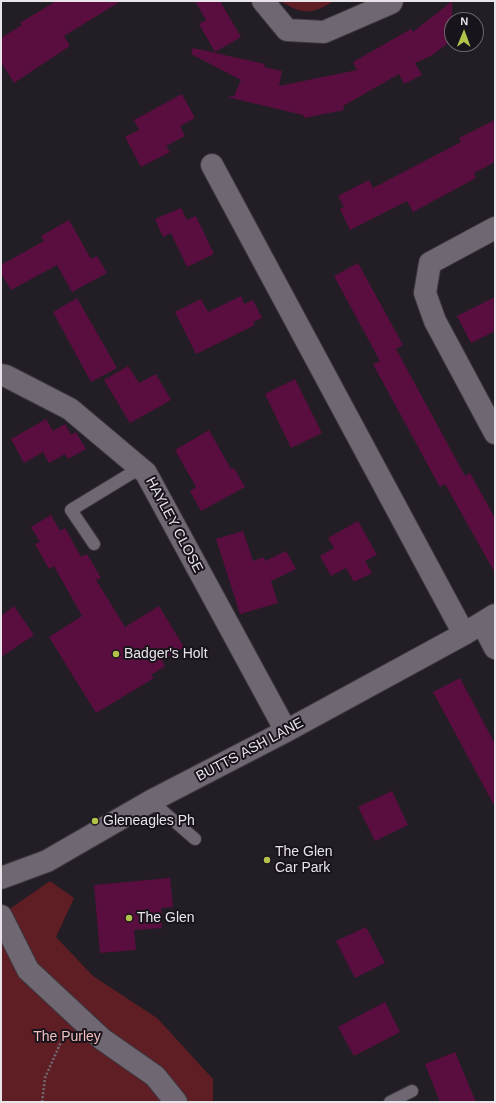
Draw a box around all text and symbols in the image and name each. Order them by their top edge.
north arrow [444,12,484,52]
text: N [460,15,468,27]
street label: HAYLEY CLOSE [142,474,206,576]
place label: Badger's Holt [124,646,208,662]
marker: Badger's Holt [111,649,121,659]
street label: BUTTS ASH LANE [194,715,306,785]
place label: Gleneagles Ph [103,813,195,829]
marker: Gleneagles Ph [90,816,100,826]
place label: The Glen Car Park [275,844,333,876]
marker: The Glen Car Park [262,855,272,865]
place label: The Glen [137,910,195,926]
marker: The Glen [124,913,134,923]
park label: The Purley [33,1029,101,1045]

